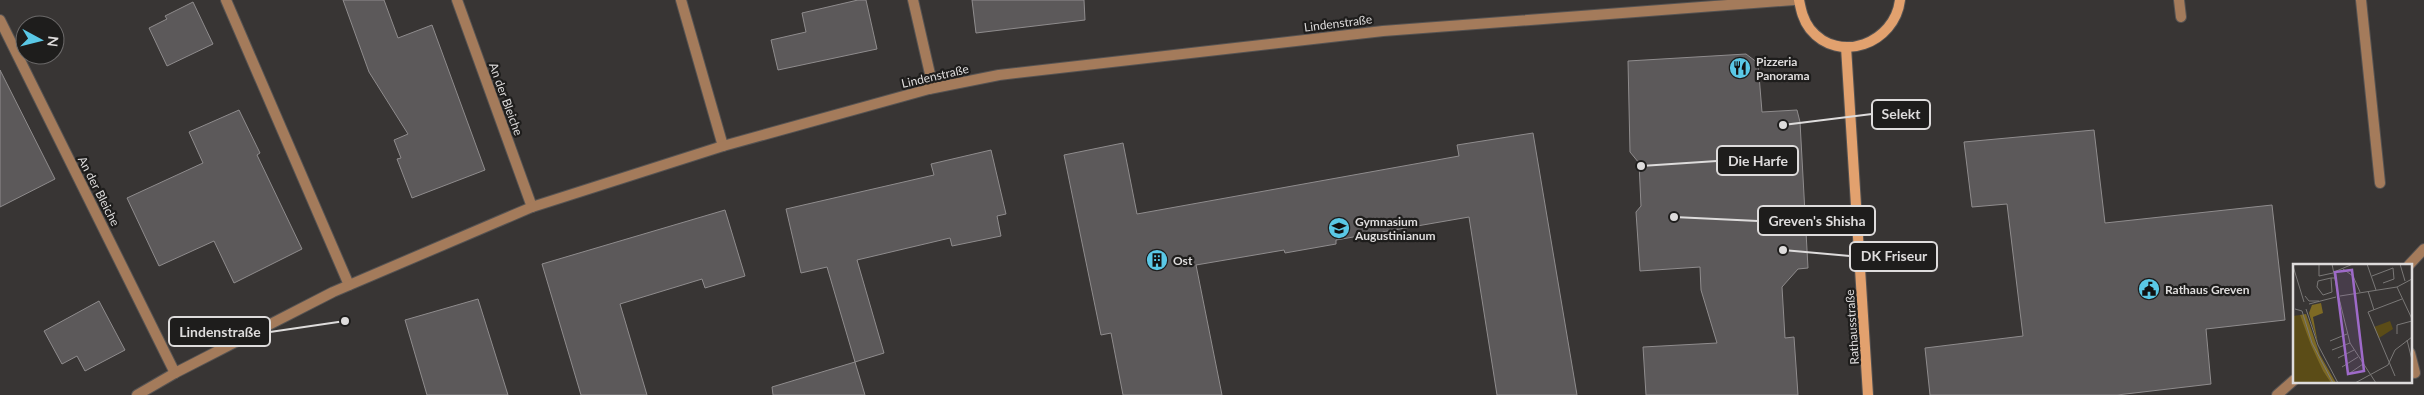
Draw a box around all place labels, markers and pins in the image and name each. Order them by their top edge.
place label: Pizzeria Panorama [1756,54,1810,83]
restaurant icon: Pizzeria Panorama [1728,56,1752,80]
callout: Selekt [1872,100,1930,129]
callout: Die Harfe [1717,146,1798,175]
callout: Greven's Shisha [1758,206,1875,235]
place label: Gymnasium Augustinianum [1354,214,1436,243]
school or university icon: Gymnasium Augustinianum [1327,216,1351,240]
callout: DK Friseur [1850,242,1937,271]
building icon: Ost [1145,248,1169,272]
place label: Ost [1173,253,1193,268]
public building icon: Rathaus Greven [2137,277,2161,301]
place label: Rathaus Greven [2165,282,2250,297]
callout: Lindenstraße [169,317,270,346]

